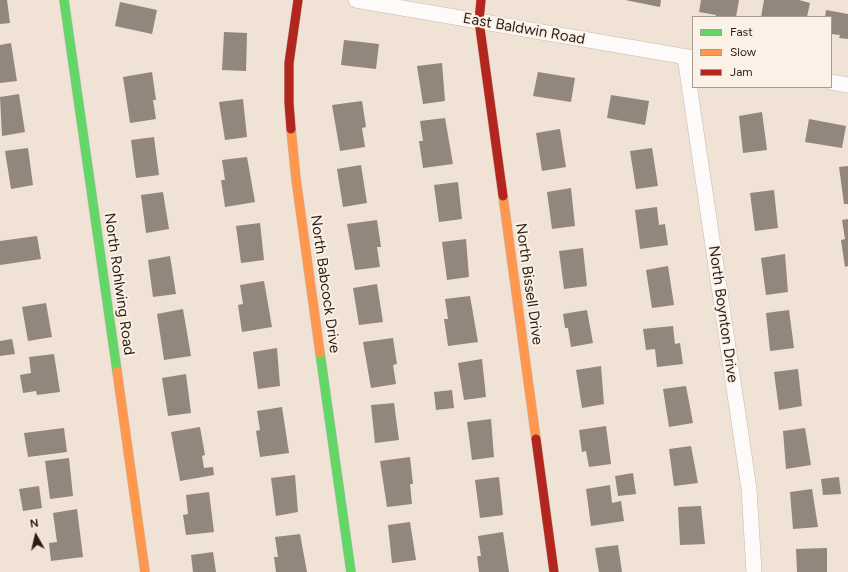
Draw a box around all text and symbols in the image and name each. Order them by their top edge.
street label: East Baldwin Road [462,9,586,49]
legend [692,16,832,88]
text: Fast [730,25,753,39]
text: Slow [730,45,756,59]
text: Jam [730,65,753,79]
street label: North Rohlwing Road [100,212,138,356]
street label: North Babcock Drive [306,214,344,354]
street label: North Bissell Drive [512,222,546,346]
street label: North Boynton Drive [704,244,742,384]
north arrow [16,516,56,556]
text: N [29,517,39,531]

